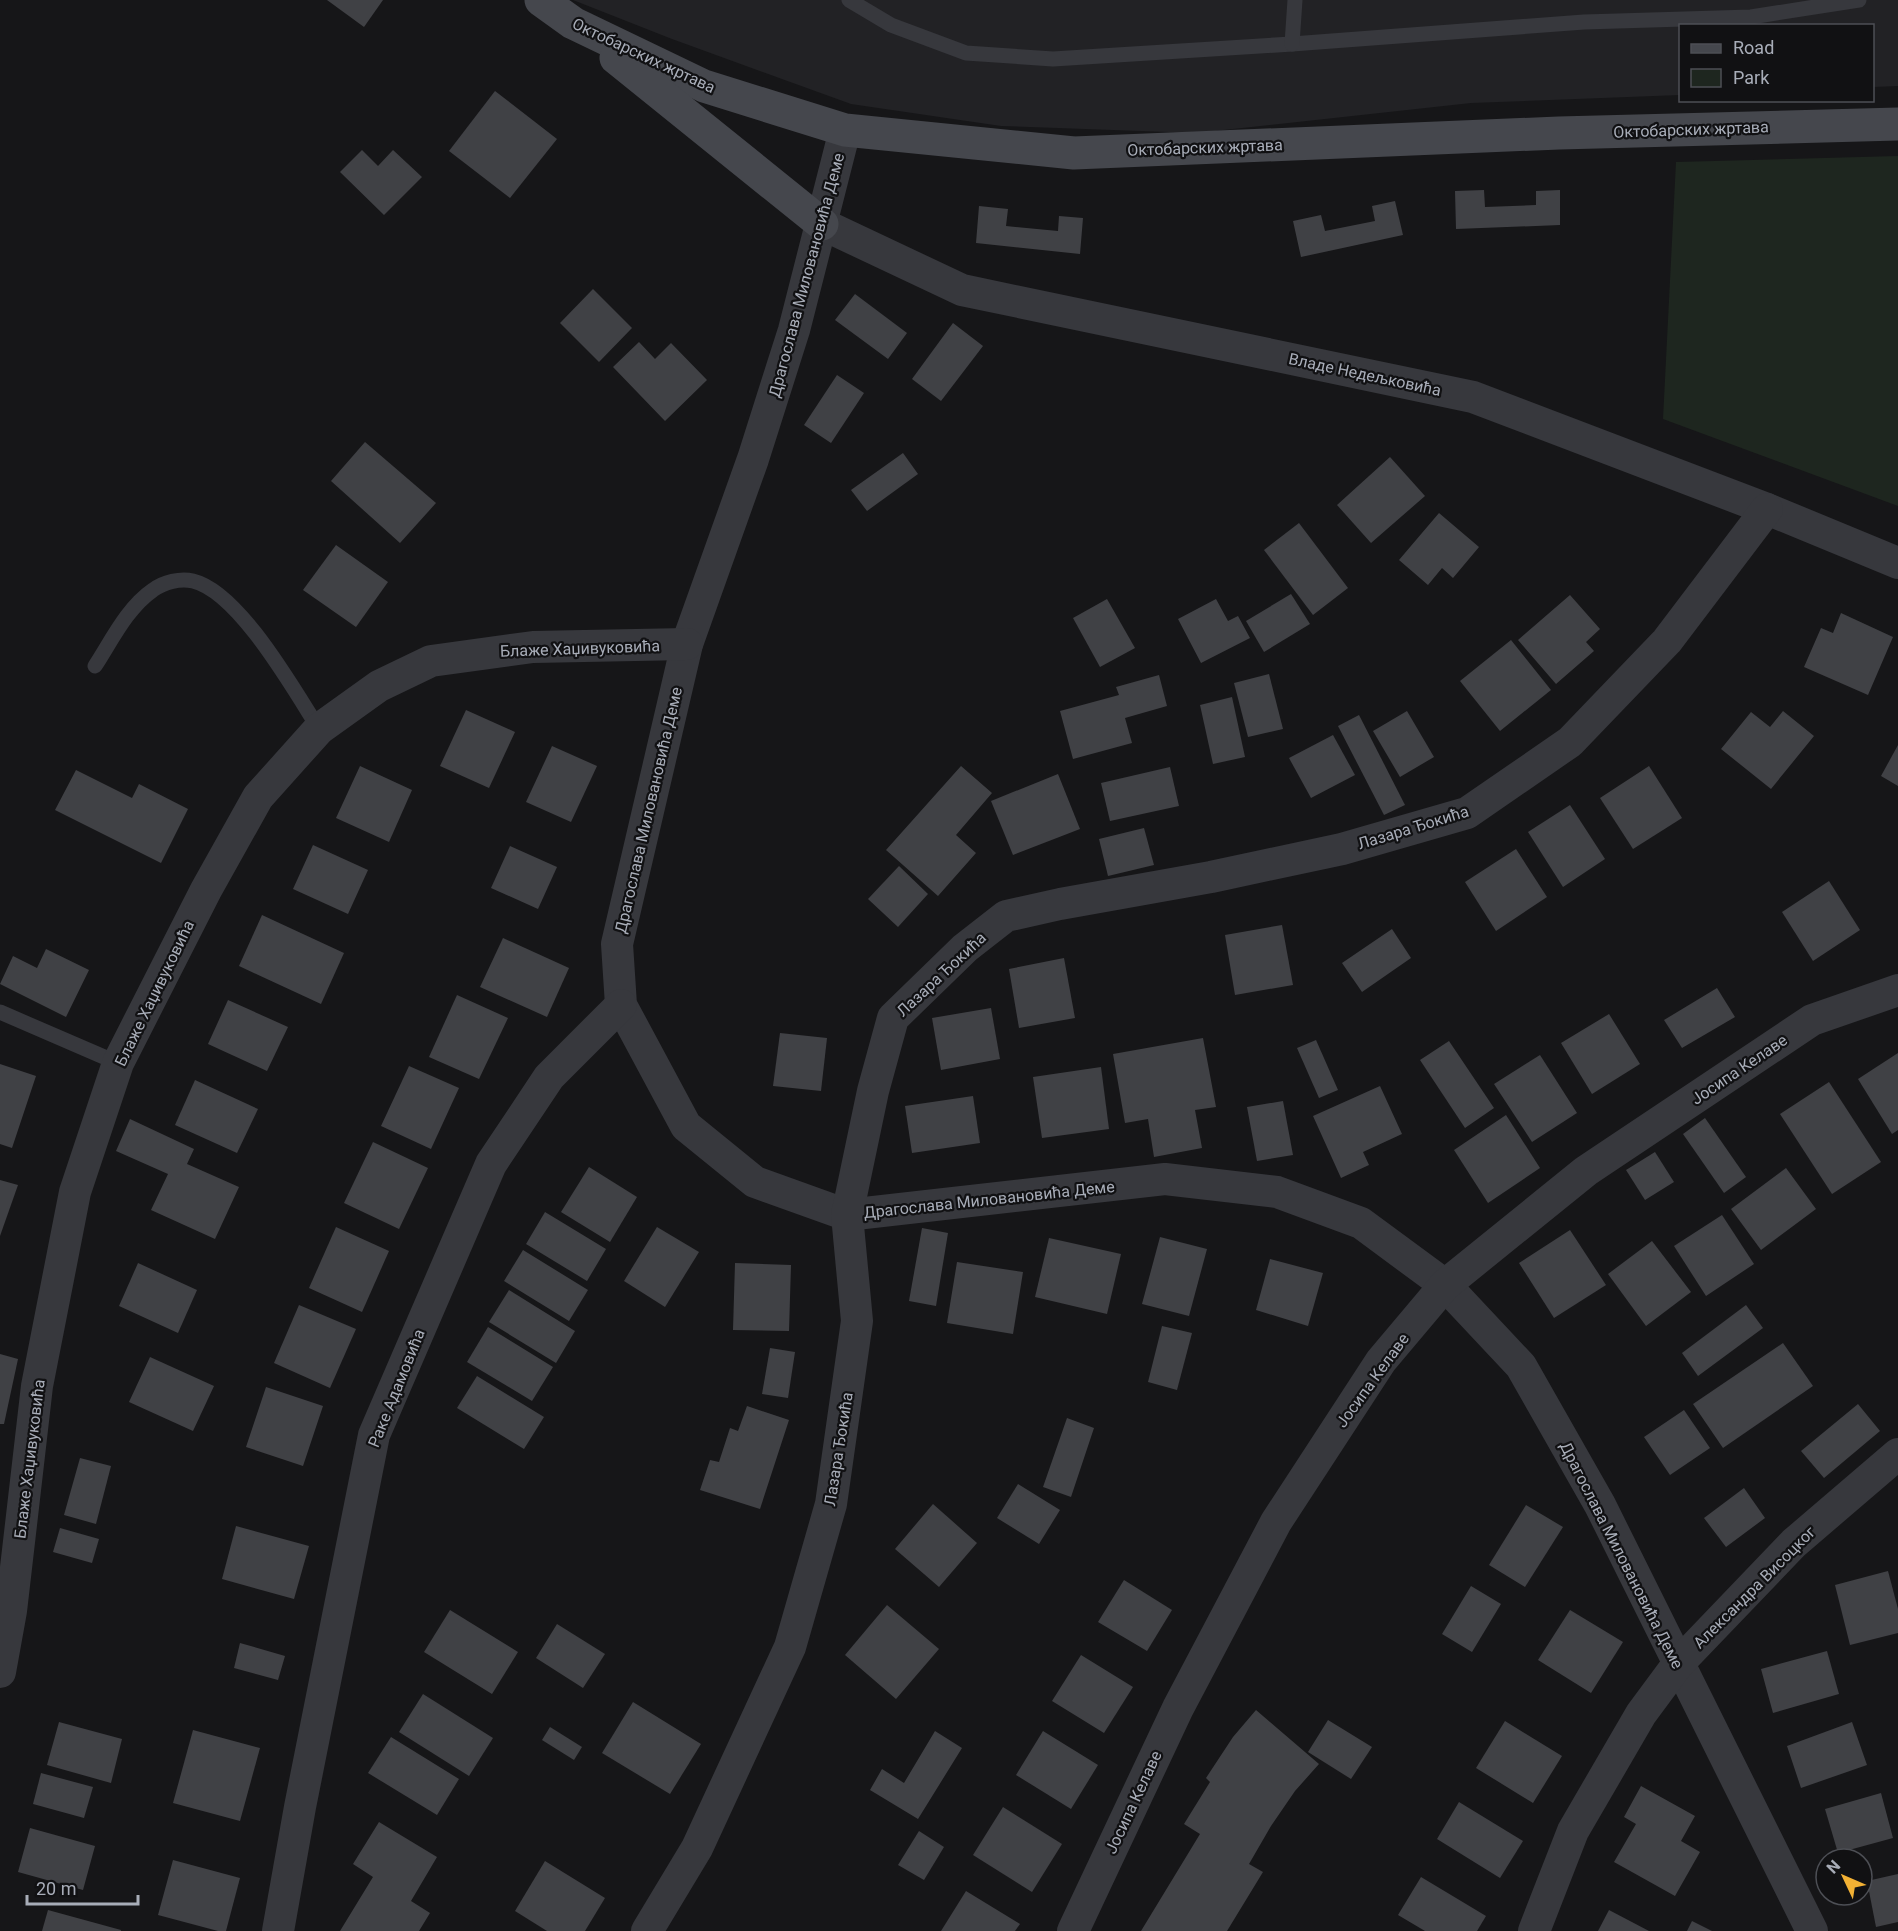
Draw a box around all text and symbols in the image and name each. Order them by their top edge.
street label: Октобарских жртава [569,14,718,97]
legend [1679,24,1874,102]
text: Road [1733,37,1774,58]
text: Park [1733,67,1770,88]
street label: Октобарских жртава [1613,117,1769,142]
street label: Октобарских жртава [1127,135,1283,160]
street label: Драгослава Миловановића Деме [765,151,848,399]
street label: Владе Недељковића [1287,349,1443,400]
street label: Блаже Хаџивуковића [500,636,660,661]
street label: Драгослава Миловановића Деме [611,685,686,935]
street label: Лазара Ђокића [1355,802,1471,853]
street label: Блаже Хаџивуковића [111,917,198,1069]
street label: Лазара Ђокића [893,928,990,1021]
street label: Јосипа Келаве [1688,1030,1791,1109]
street label: Драгослава Миловановића Деме [863,1177,1116,1222]
street label: Раке Адамовића [364,1326,429,1450]
street label: Јосипа Келаве [1332,1330,1413,1431]
street label: Блаже Хаџивуковића [10,1378,49,1540]
street label: Лазара Ђокића [820,1391,857,1507]
street label: Драгослава Миловановића Деме [1556,1439,1687,1672]
street label: Александра Висоцког [1689,1522,1820,1652]
street label: Јосипа Келаве [1101,1748,1166,1857]
north arrow [1814,1847,1874,1907]
text: N [1823,1856,1844,1878]
scale bar [27,1868,138,1906]
text: 20 m [36,1878,76,1899]

